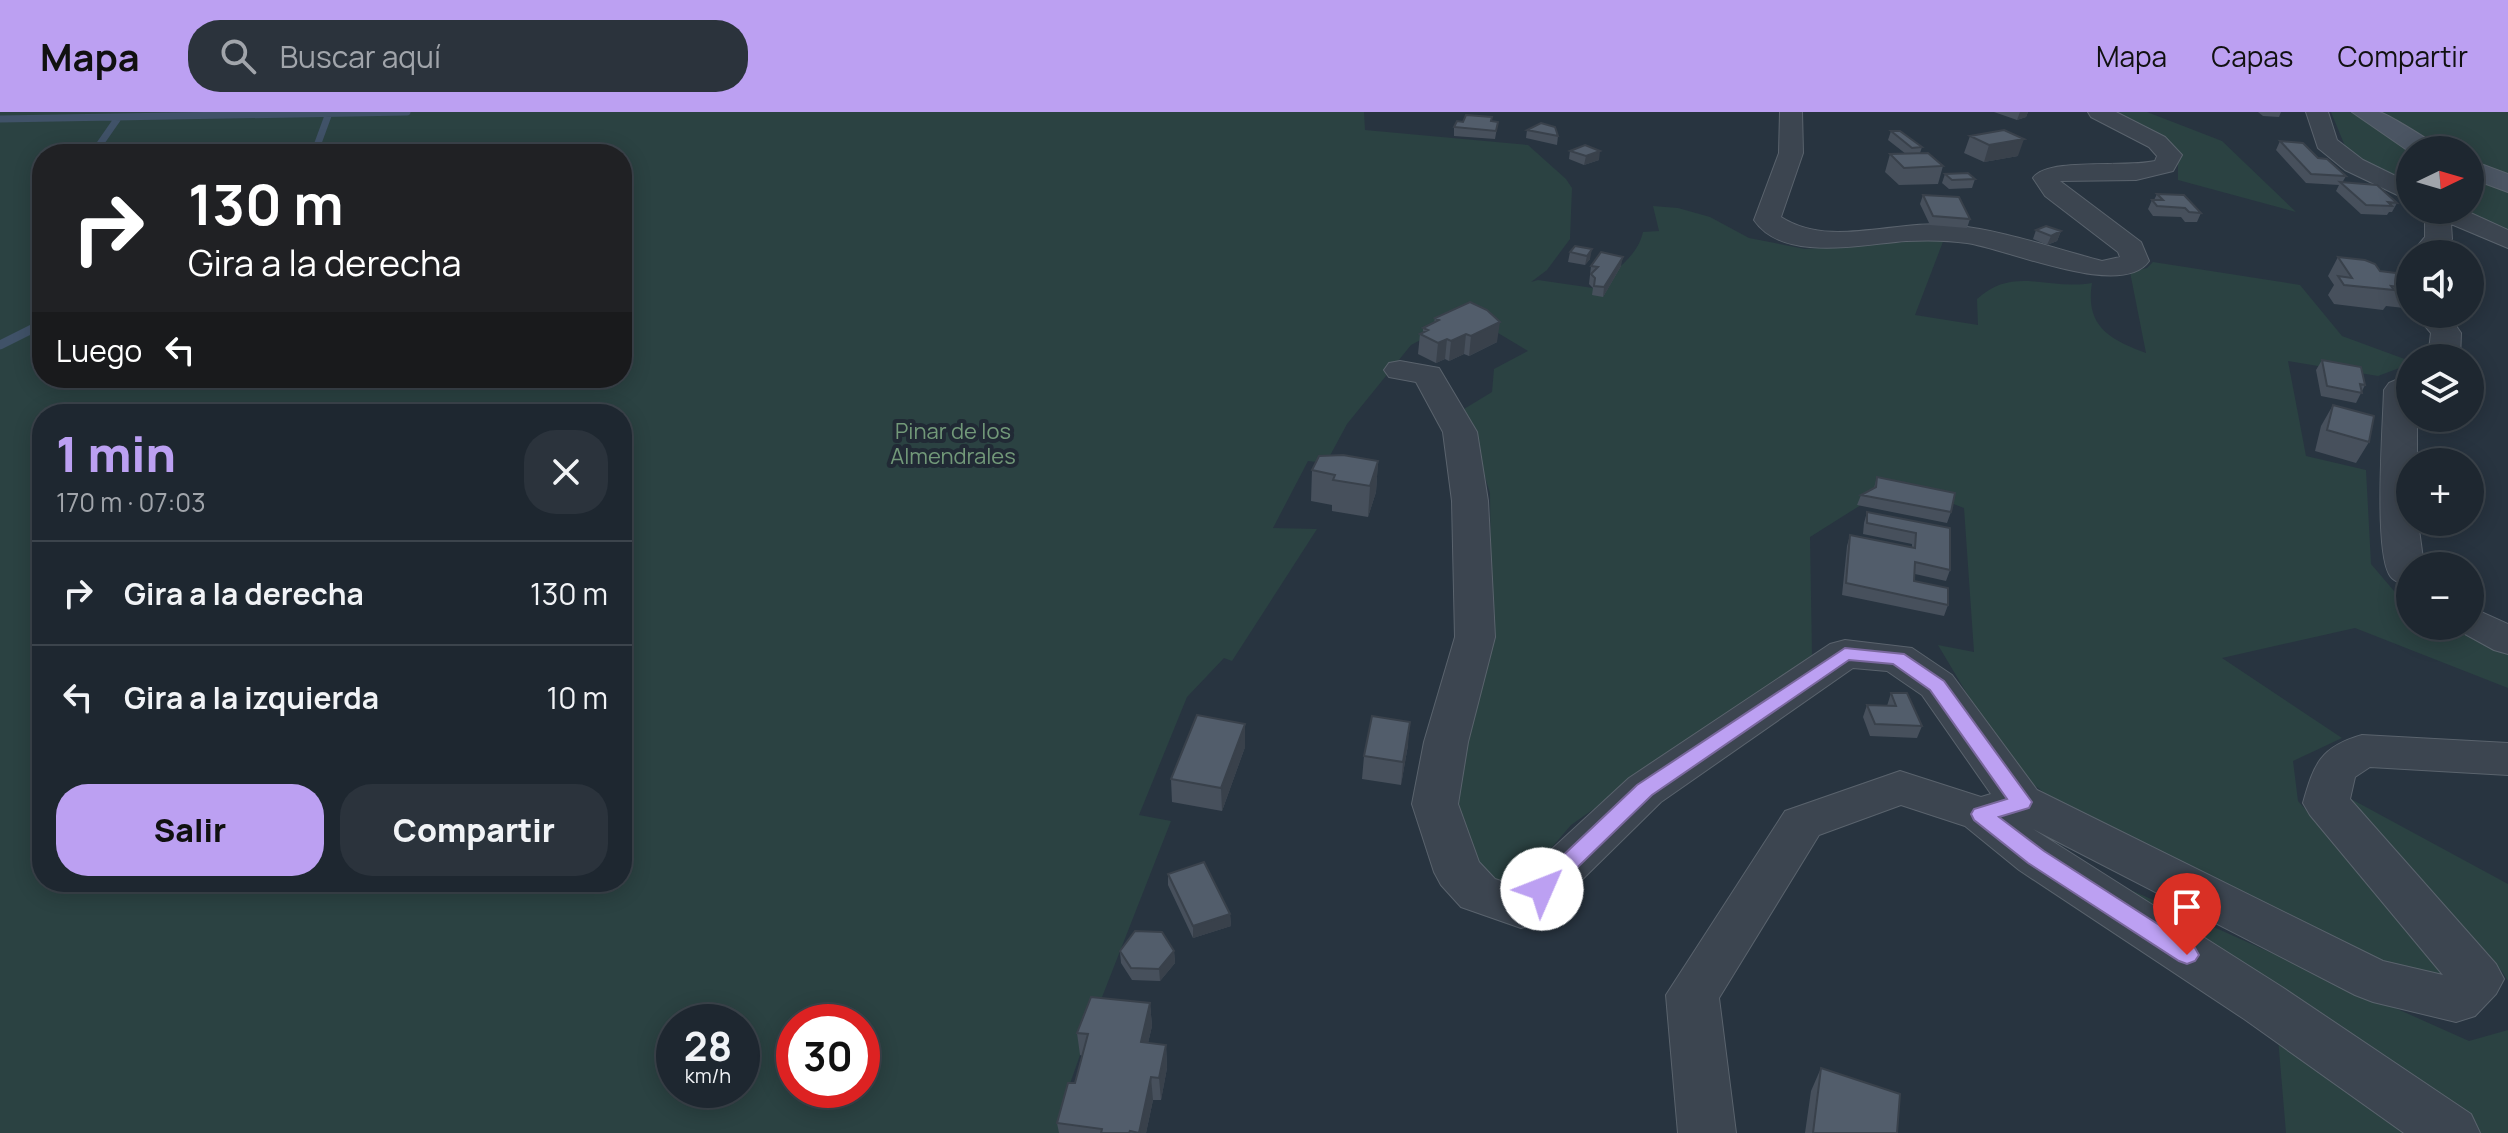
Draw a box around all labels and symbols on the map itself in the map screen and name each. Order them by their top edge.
north arrow [2396,136,2484,224]
park label: Pinar de los Almendrales [890,416,1016,471]
position arrow [1500,847,1584,931]
pin [2153,873,2221,955]
speed limit sign: 30 [776,1004,880,1108]

